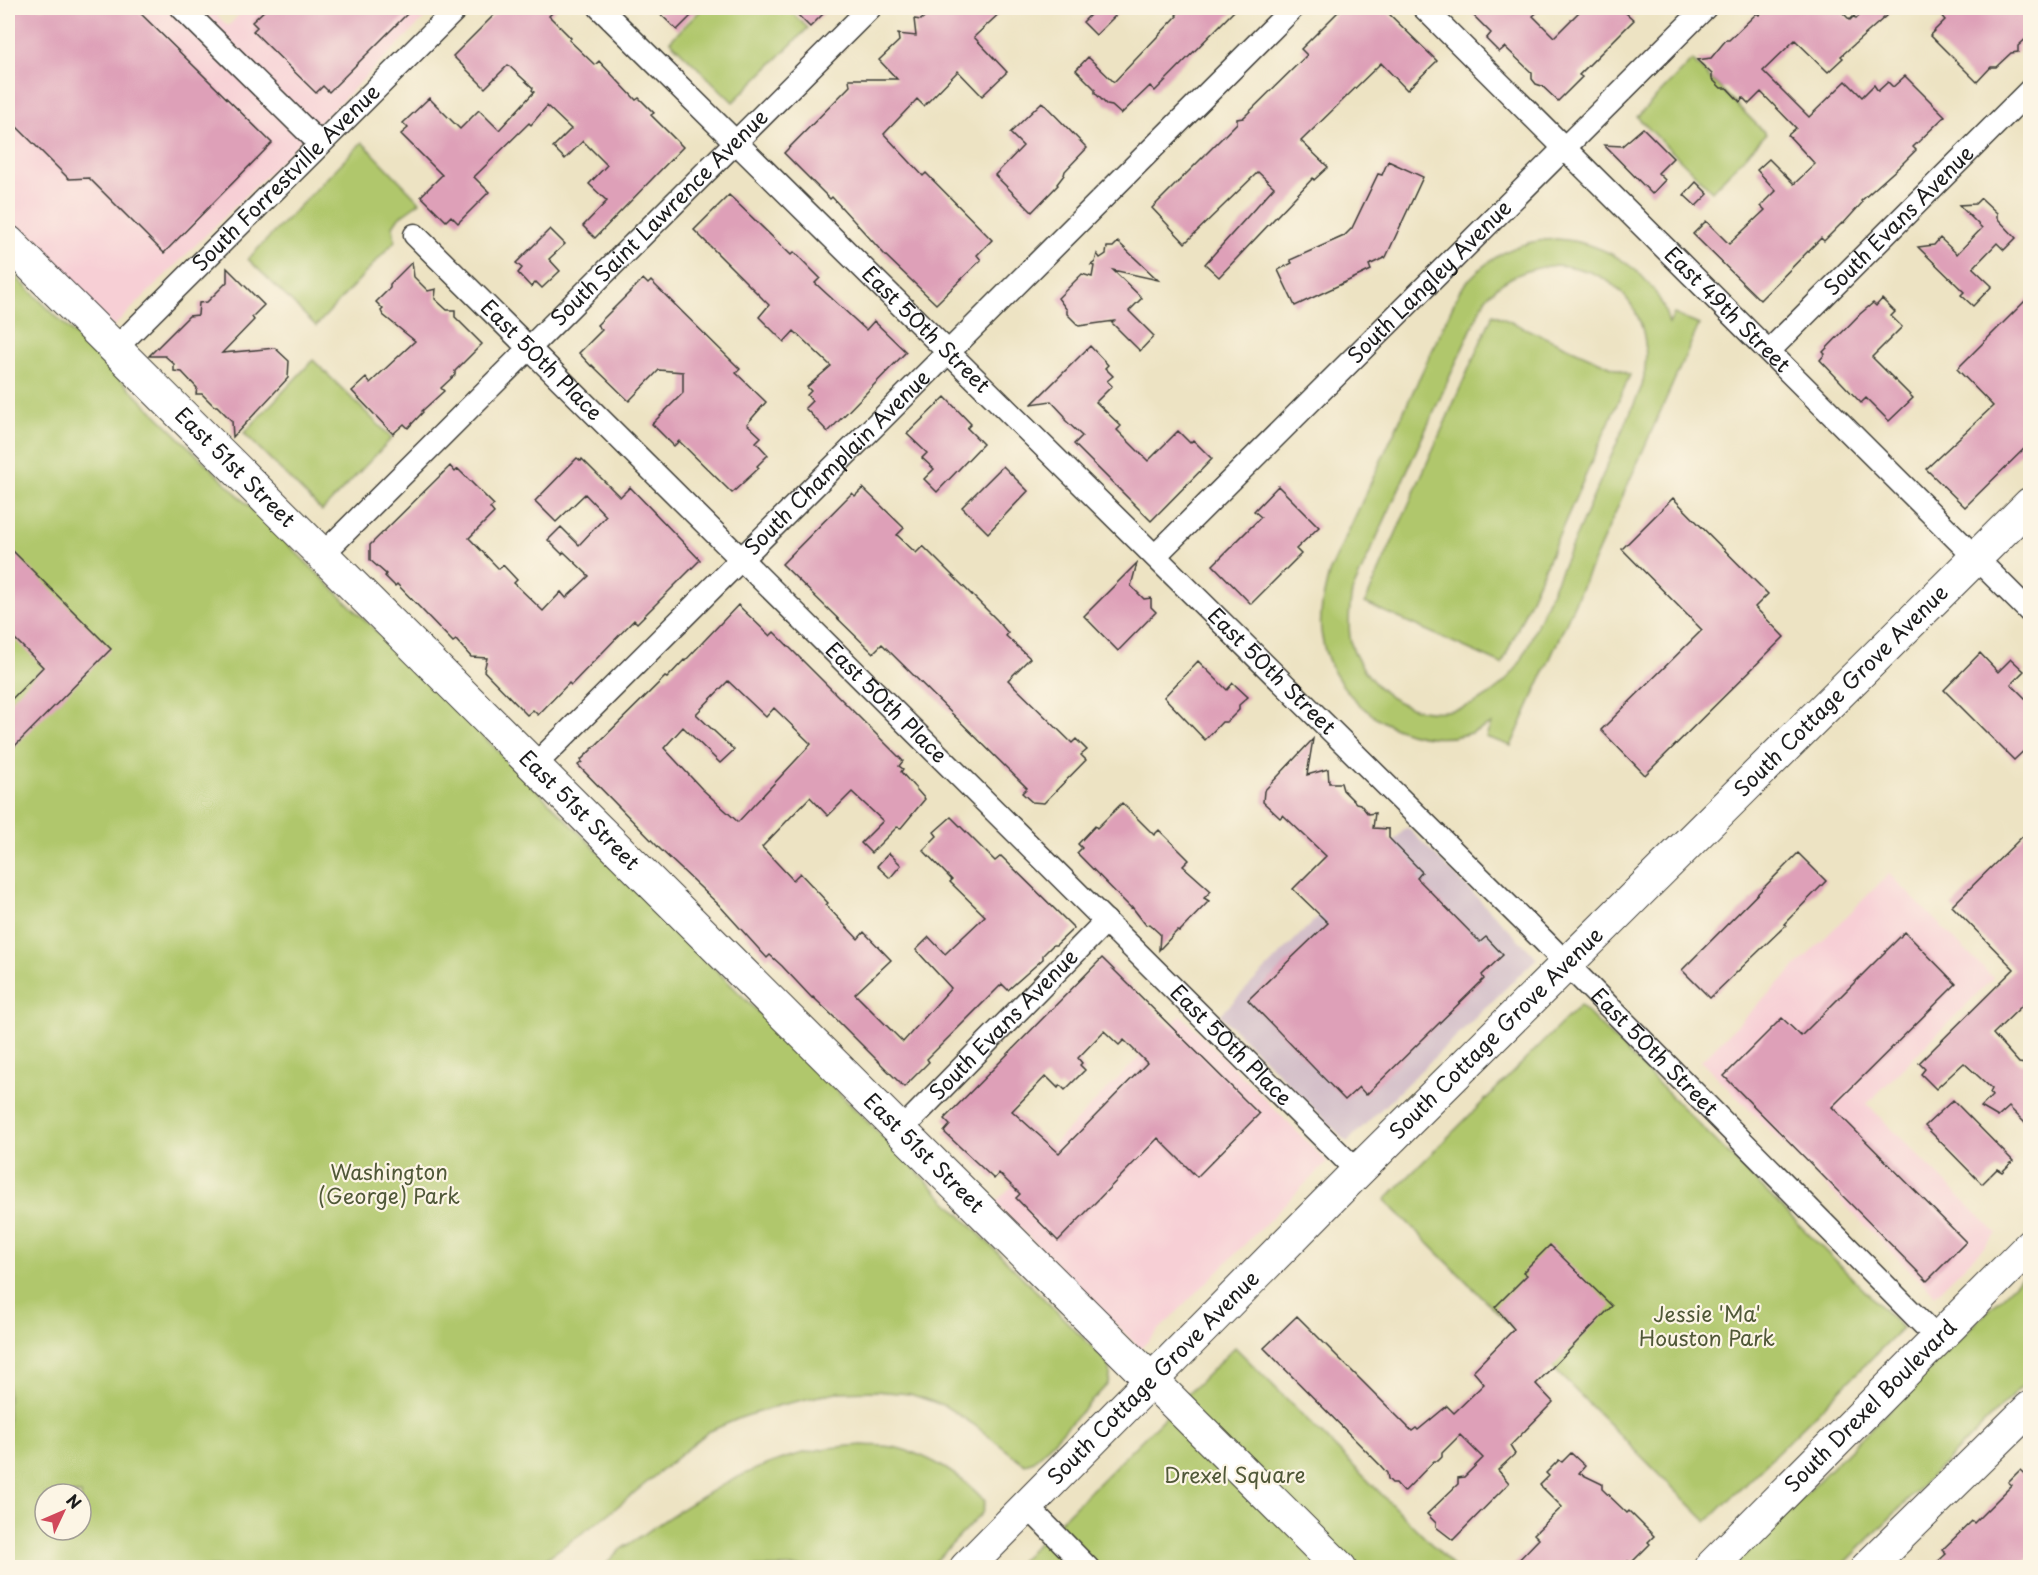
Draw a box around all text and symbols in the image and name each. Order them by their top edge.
street label: South Forrestville Avenue [184,76,386,278]
street label: South Saint Lawrence Avenue [542,101,774,332]
street label: South Evans Avenue [1815,137,1980,302]
street label: South Langley Avenue [1339,192,1518,370]
street label: East 49th Street [1658,238,1799,379]
street label: East 50th Street [856,258,999,400]
street label: East 50th Place [474,291,611,427]
street label: South Champlain Avenue [736,361,937,562]
street label: East 51st Street [168,399,304,534]
street label: South Cottage Grove Avenue [1726,576,1954,803]
street label: East 50th Street [1201,599,1344,741]
street label: East 50th Place [819,634,956,770]
street label: East 51st Street [513,742,648,877]
street label: South Cottage Grove Avenue [1381,919,1609,1146]
street label: South Evans Avenue [921,941,1084,1107]
street label: East 50th Place [1164,976,1301,1112]
street label: East 50th Street [1585,979,1727,1123]
street label: East 51st Street [857,1085,993,1220]
park label: Washington (George) Park [318,1155,460,1211]
street label: South Cottage Grove Avenue [1039,1262,1265,1491]
park label: Jessie 'Ma' Houston Park [1639,1297,1775,1353]
street label: South Drexel Boulevard [1776,1311,1963,1499]
park label: Drexel Square [1164,1458,1306,1490]
north arrow [33,1482,93,1542]
text: N [61,1488,88,1514]

